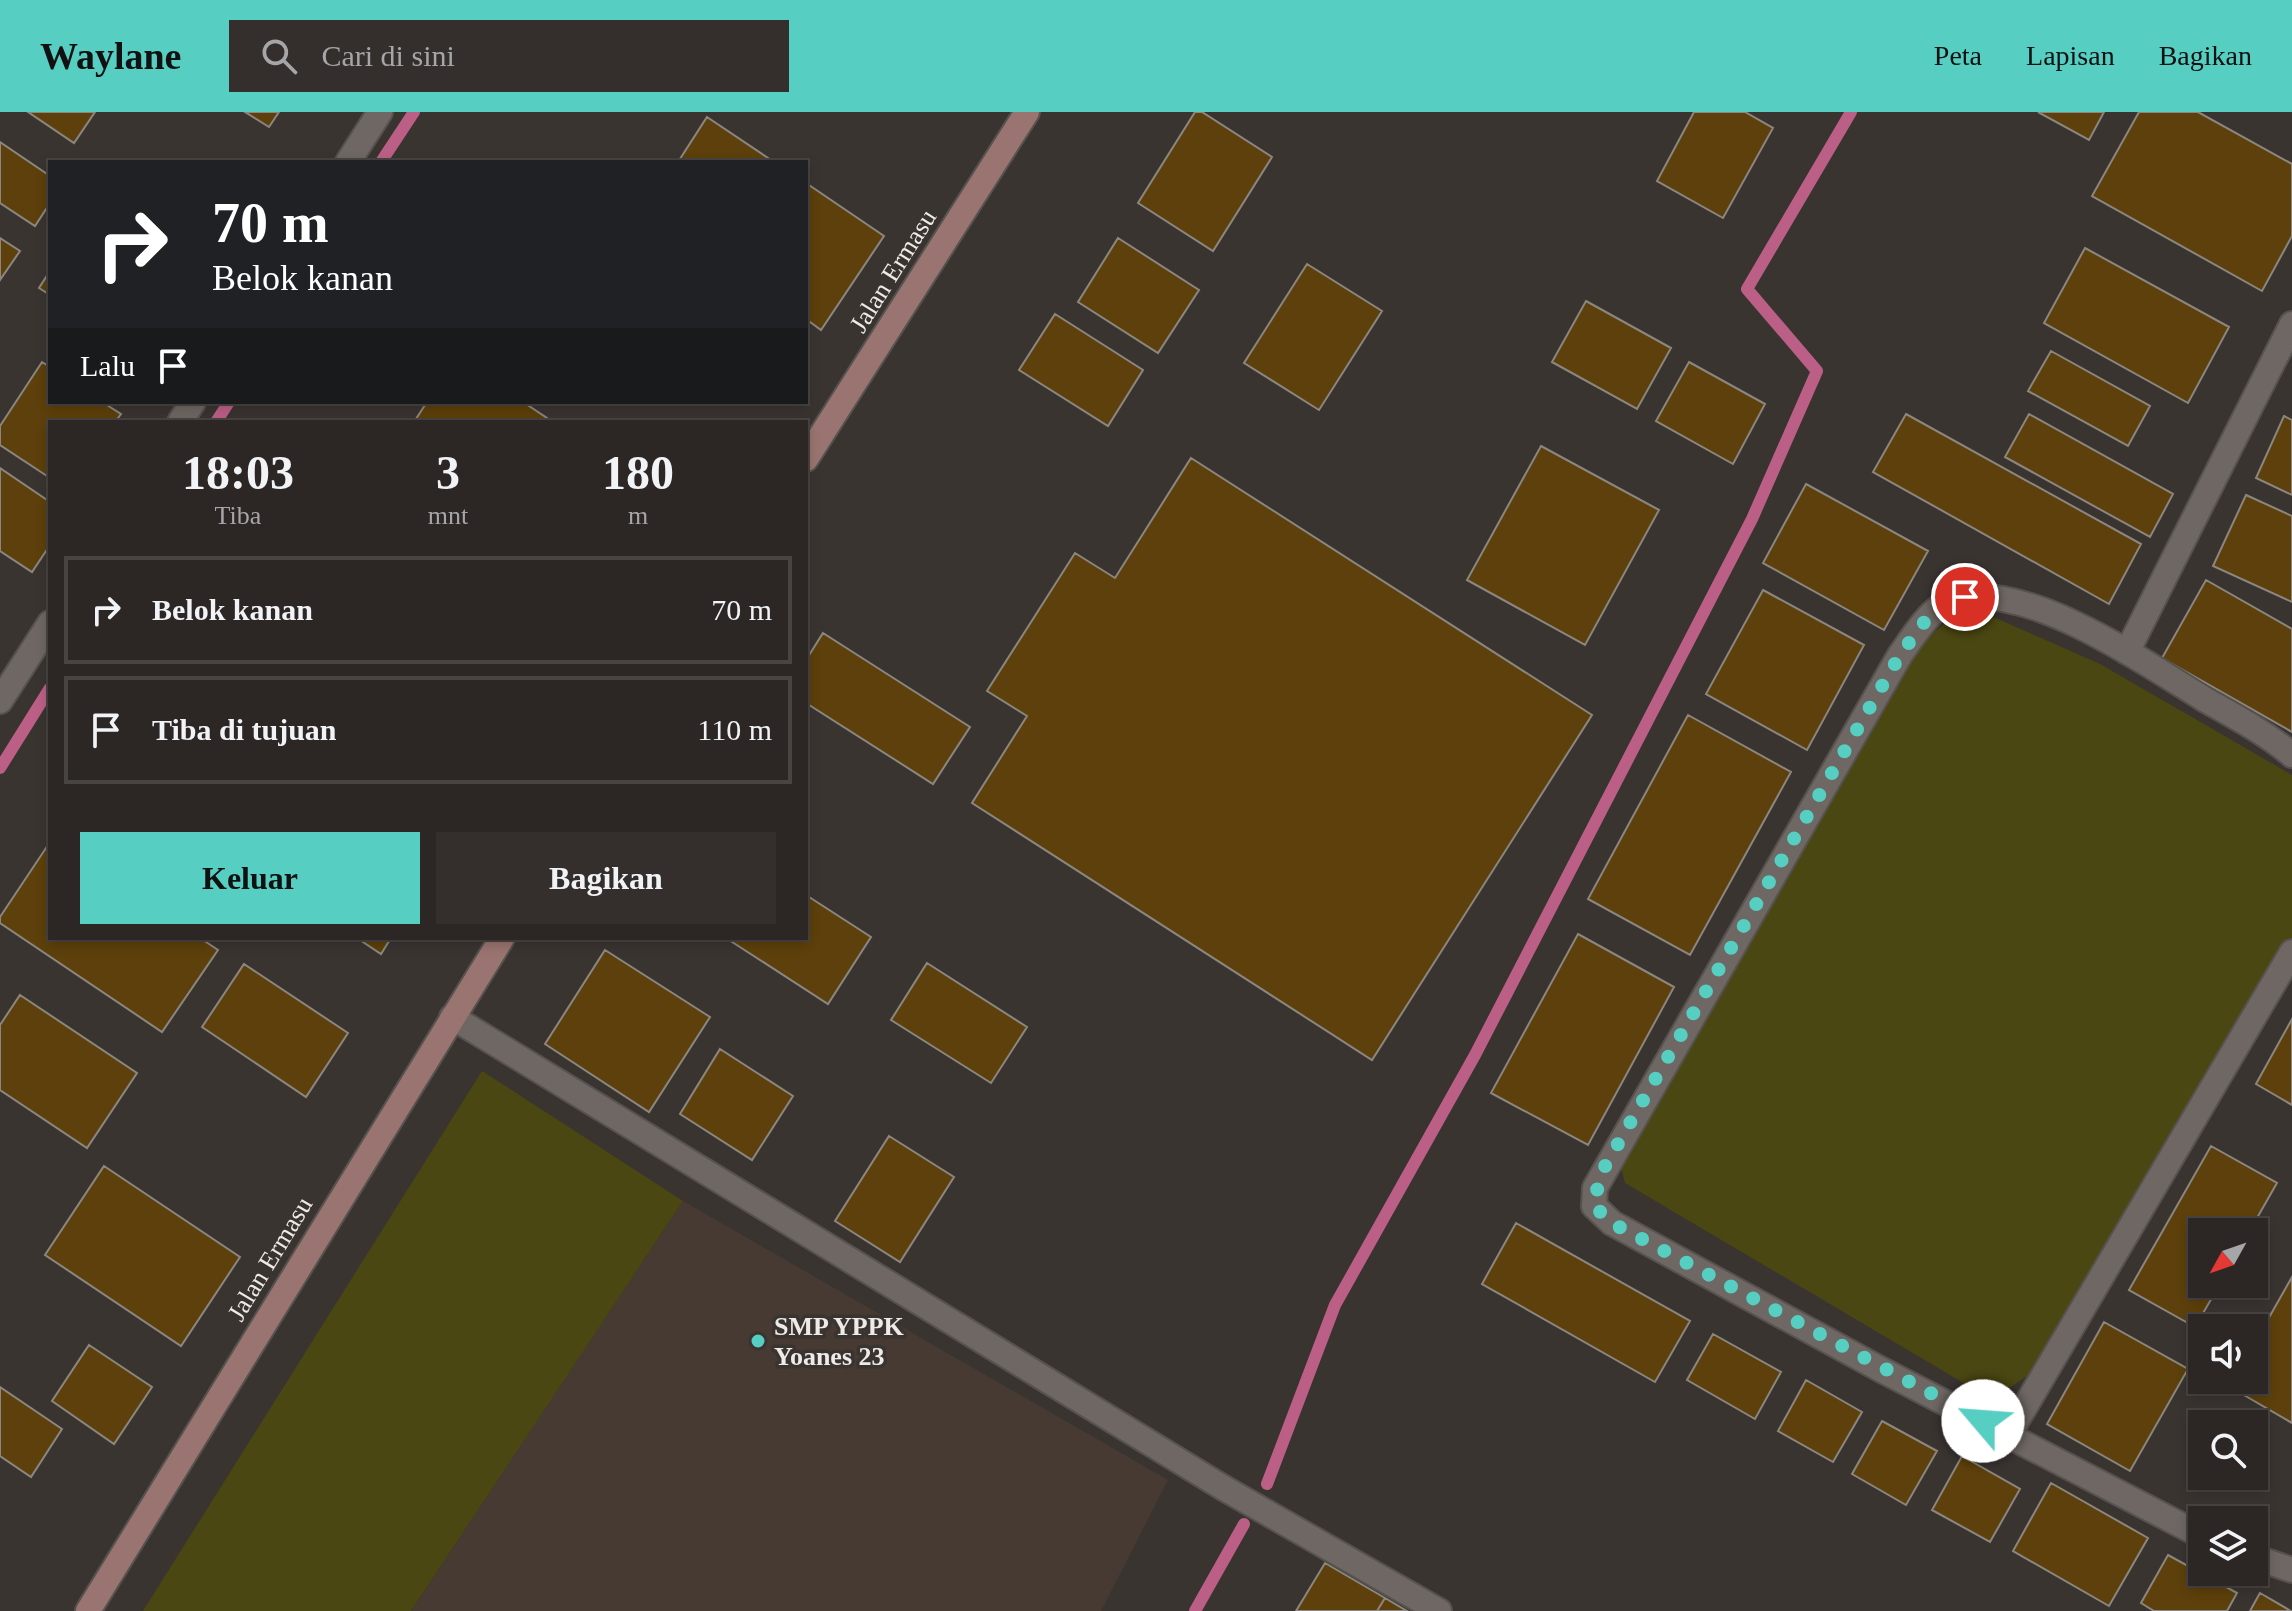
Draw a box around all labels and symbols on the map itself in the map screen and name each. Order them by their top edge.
street label: Jalan Ermasu [844,204,942,338]
pin [1931,563,1999,631]
street label: Jalan Ermasu [222,1192,318,1326]
north arrow [2188,1218,2268,1298]
place label: SMP YPPK Yoanes 23 [774,1312,905,1371]
marker: SMP YPPK Yoanes 23 [749,1332,767,1350]
position arrow [1941,1379,2025,1463]

